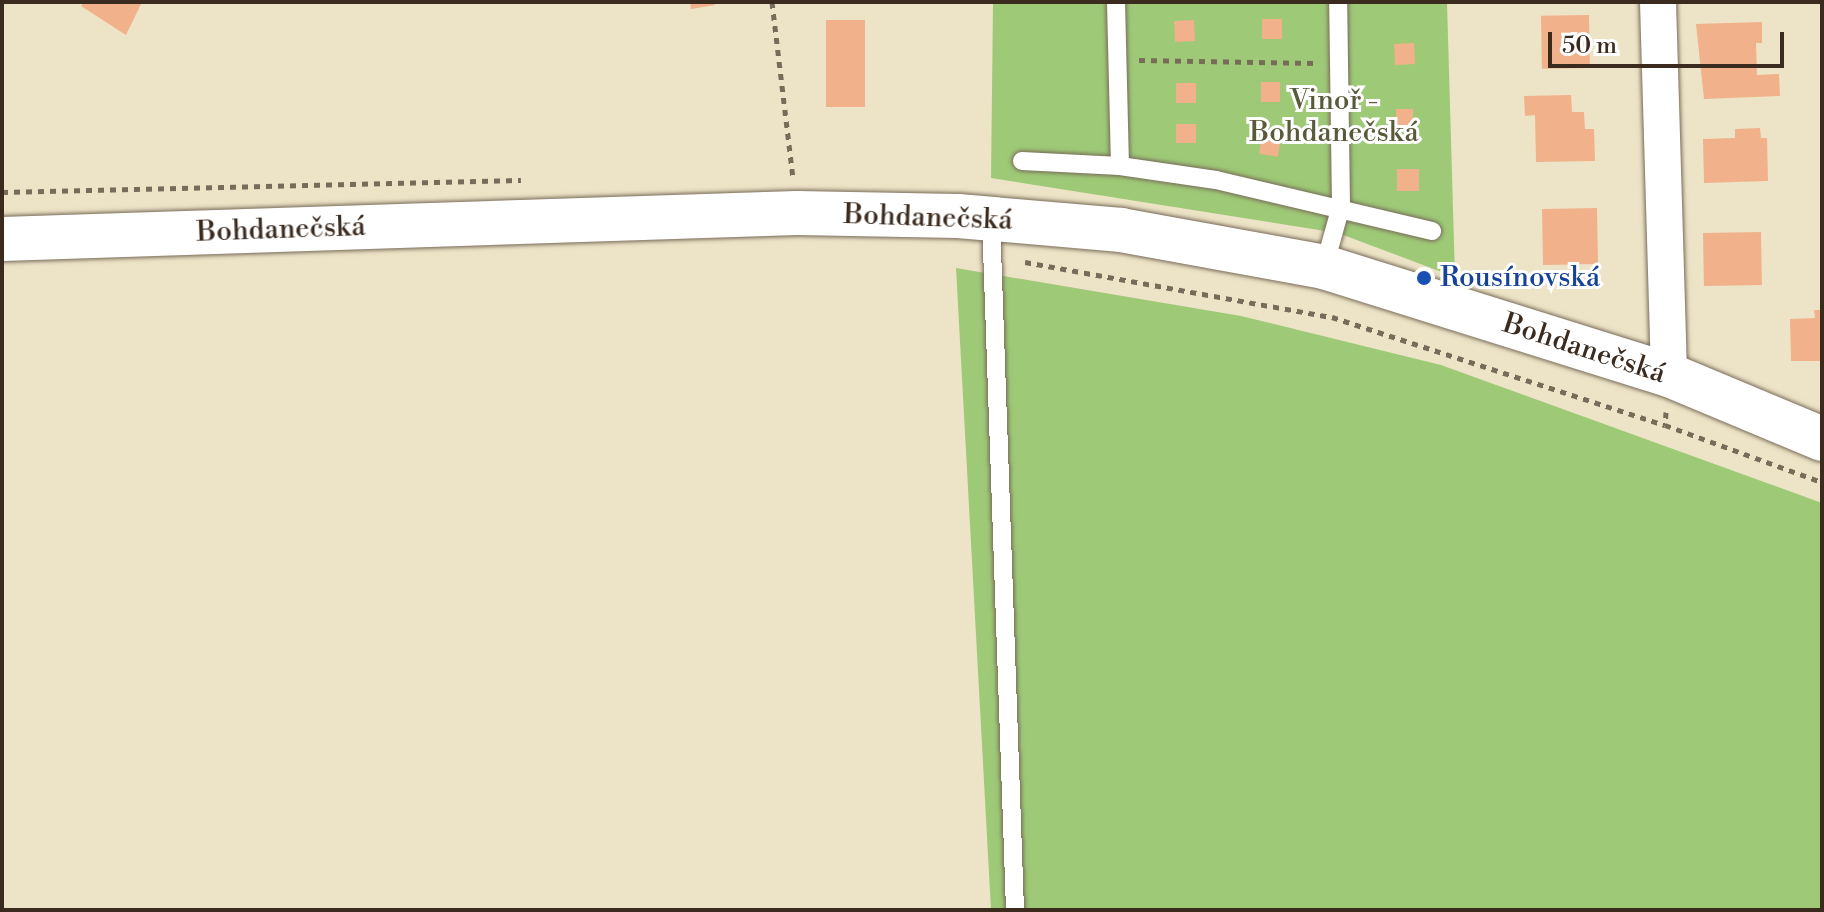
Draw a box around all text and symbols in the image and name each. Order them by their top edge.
scale bar [1552,16,1788,66]
text: 50 m [1562,31,1617,61]
park label: Vinoř - Bohdanečská [1249,84,1419,150]
street label: Bohdanečská [843,198,1013,238]
street label: Bohdanečská [196,210,366,250]
place label: Rousínovská [1440,261,1600,295]
marker: Rousínovská [1415,269,1433,287]
street label: Bohdanečská [1498,307,1670,391]

